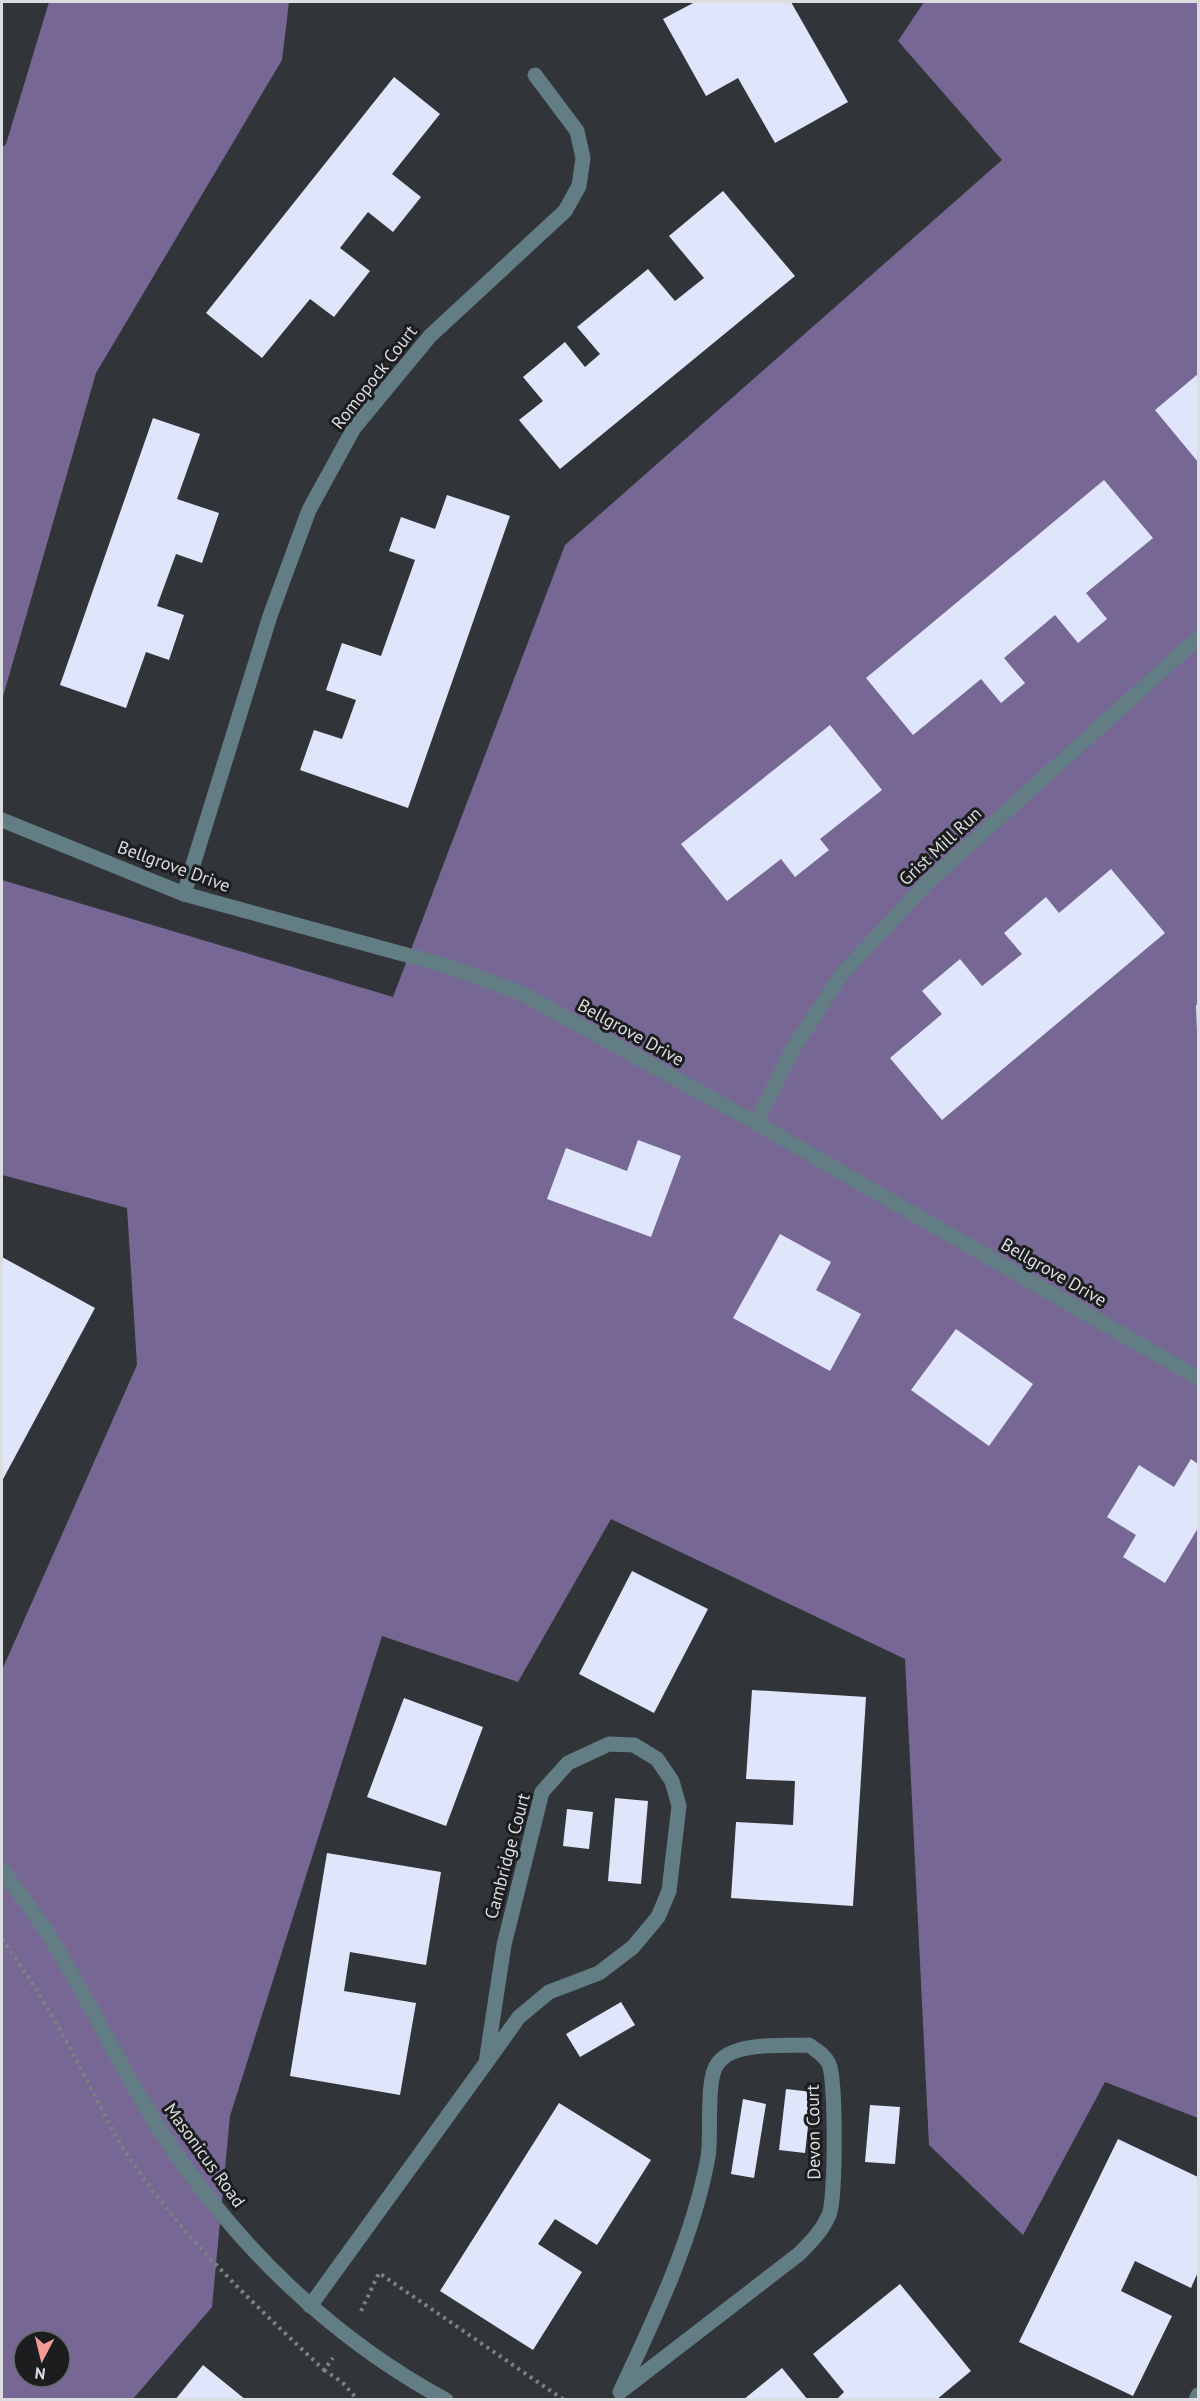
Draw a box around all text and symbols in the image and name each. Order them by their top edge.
street label: Romopock Court [326,320,422,434]
street label: Grist Mill Run [894,802,986,890]
street label: Bellgrove Drive [115,835,233,897]
street label: Bellgrove Drive [574,993,688,1071]
street label: Bellgrove Drive [997,1233,1111,1311]
street label: Cambridge Court [479,1791,535,1921]
street label: Devon Court [801,2084,825,2180]
street label: Masonicus Road [159,2098,251,2212]
north arrow [12,2329,72,2389]
text: N [34,2363,47,2384]

